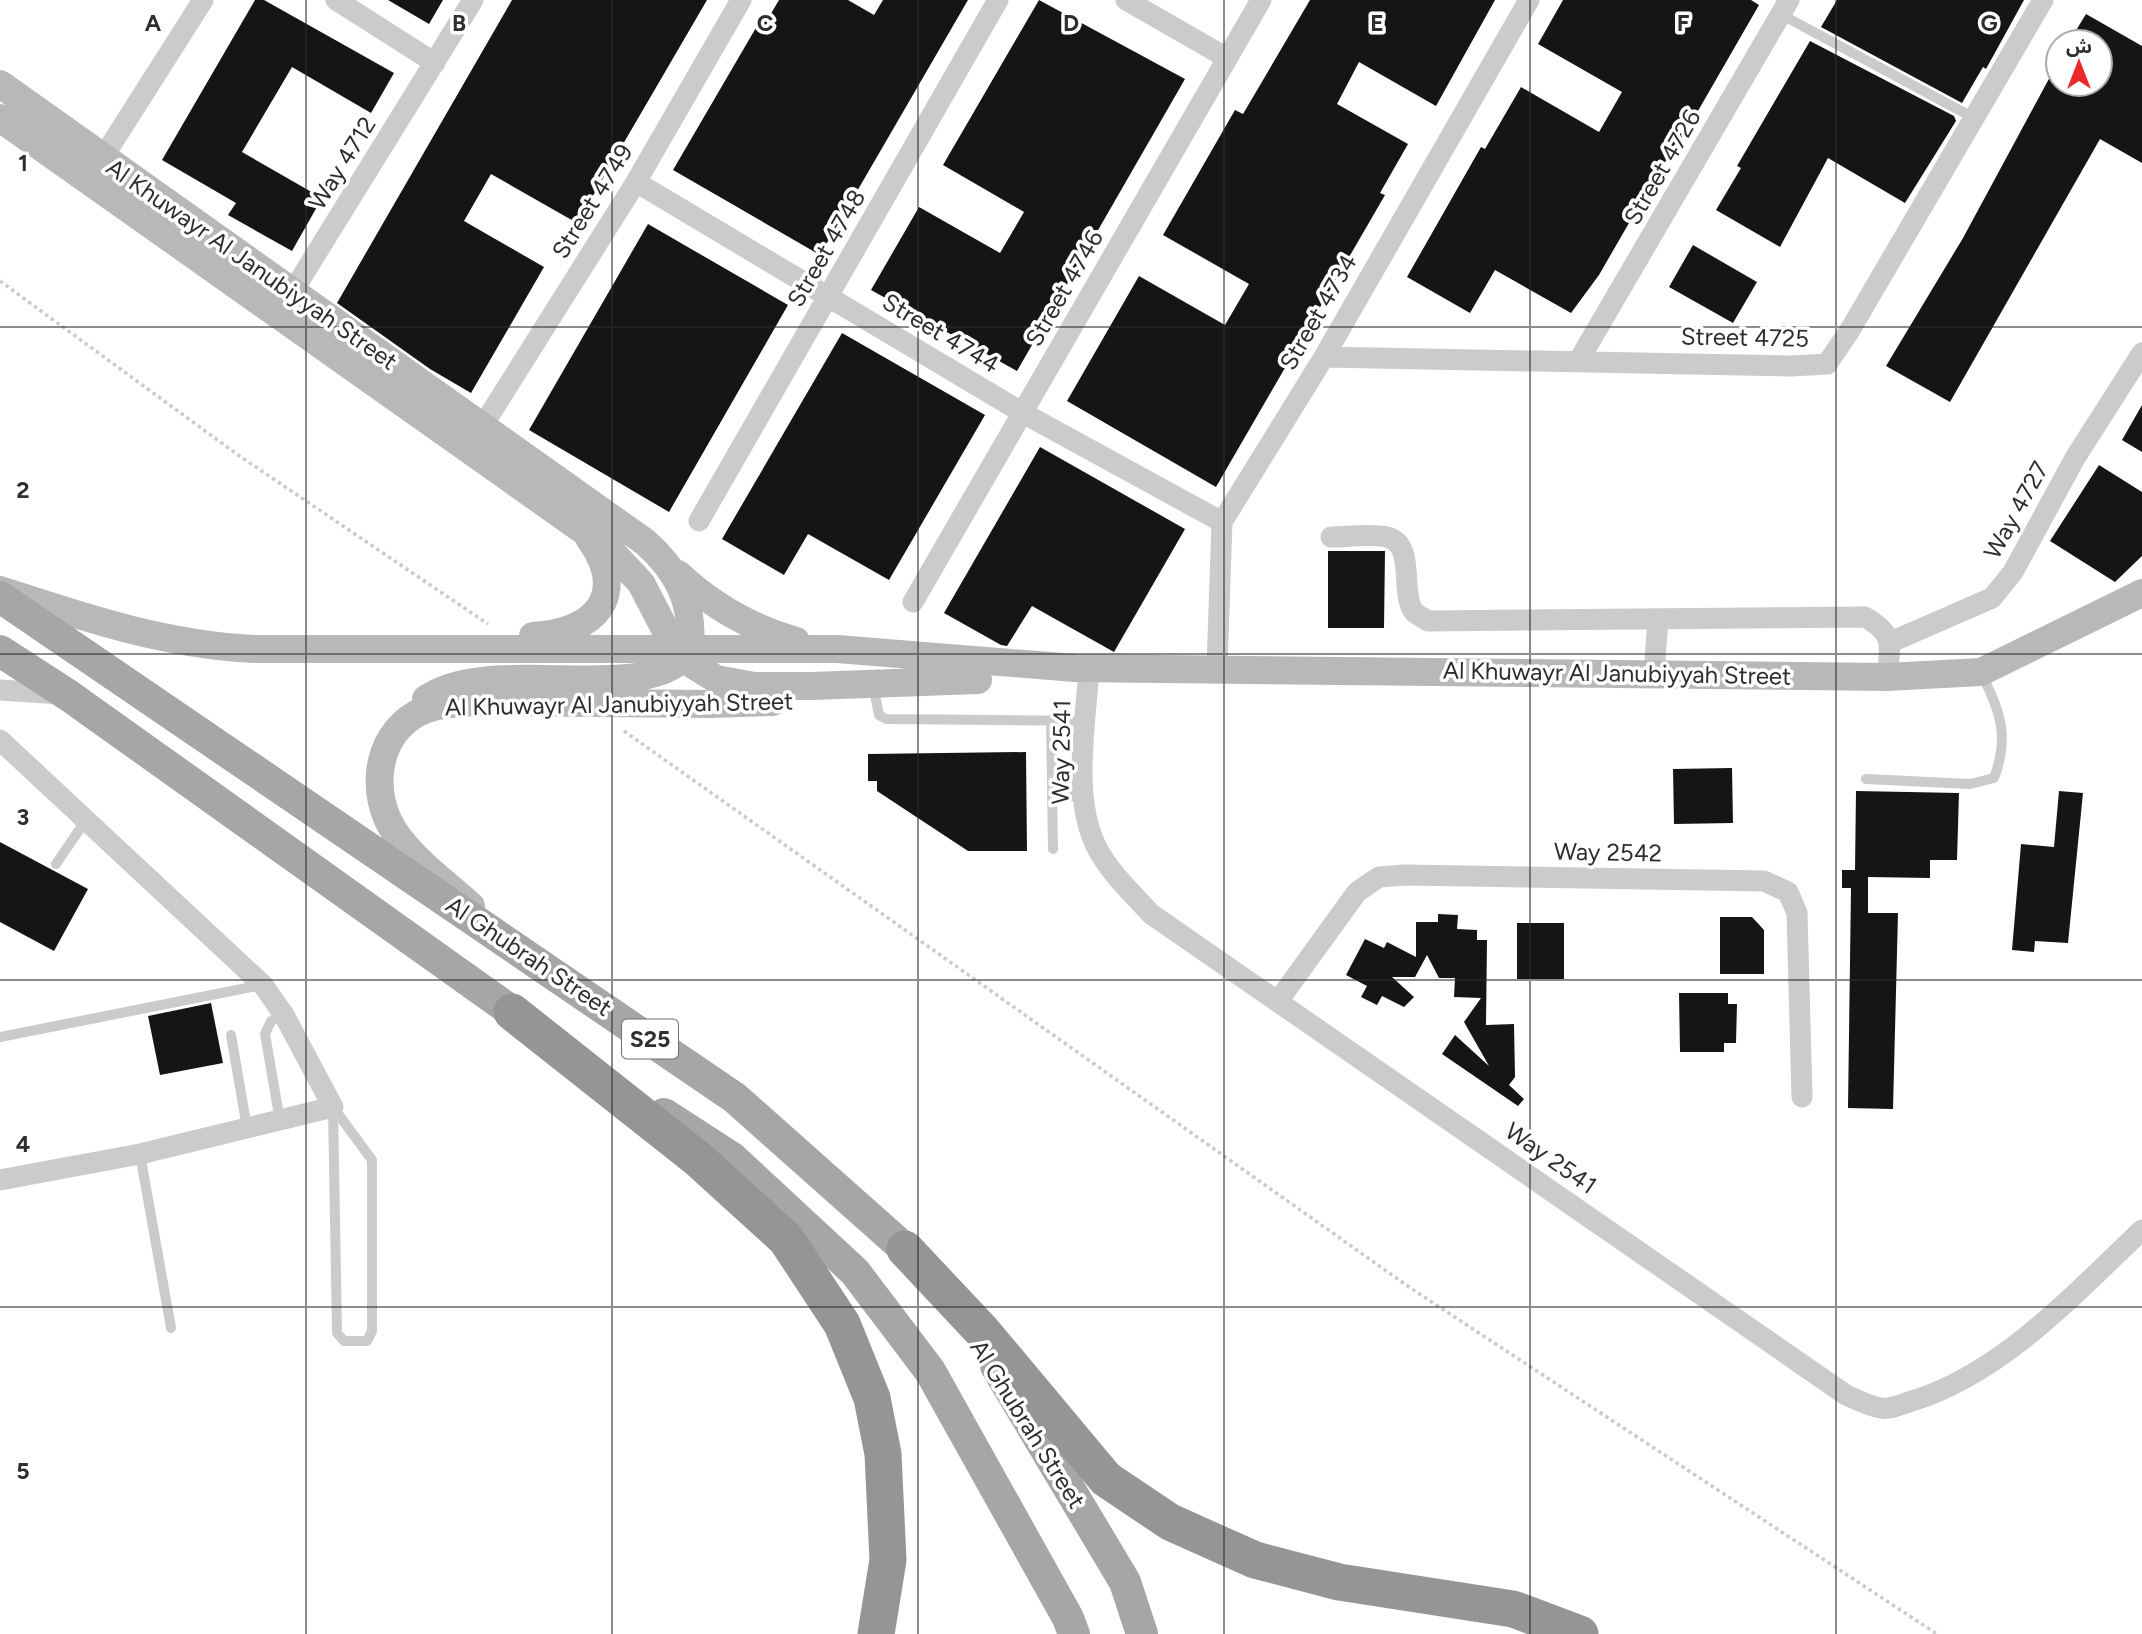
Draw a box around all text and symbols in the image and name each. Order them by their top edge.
text: A [145,9,162,37]
text: B [452,9,466,37]
text: C [757,9,774,37]
text: D [1063,9,1079,37]
text: E [1370,9,1384,37]
text: F [1677,9,1690,37]
text: G [1980,9,1998,37]
north arrow [2044,28,2114,98]
text: ش [2066,35,2092,58]
street label: Street 4726 [1617,104,1707,230]
street label: Way 4712 [302,111,382,215]
street label: Street 4749 [545,138,639,264]
text: 1 [18,149,28,177]
street label: Al Khuwayr Al Janubiyyah Street [101,152,403,376]
street label: Street 4748 [781,184,871,312]
street label: Street 4746 [1019,225,1109,351]
street label: Street 4734 [1273,249,1363,375]
street label: Street 4744 [878,287,1005,379]
street label: Street 4725 [1681,321,1809,353]
street label: Way 4727 [1977,456,2055,564]
text: 2 [16,476,30,504]
street label: Al Khuwayr Al Janubiyyah Street [1443,655,1791,691]
street label: Al Khuwayr Al Janubiyyah Street [445,686,793,722]
street label: Way 2541 [1046,699,1076,805]
text: 3 [17,803,29,831]
street label: Way 2542 [1554,837,1662,867]
street label: Al Ghubrah Street [441,890,617,1022]
road number: S25 [622,1020,678,1058]
street label: Way 2541 [1500,1116,1602,1200]
text: 4 [16,1130,30,1158]
street label: Al Ghubrah Street [964,1334,1092,1514]
text: 5 [16,1457,30,1485]

